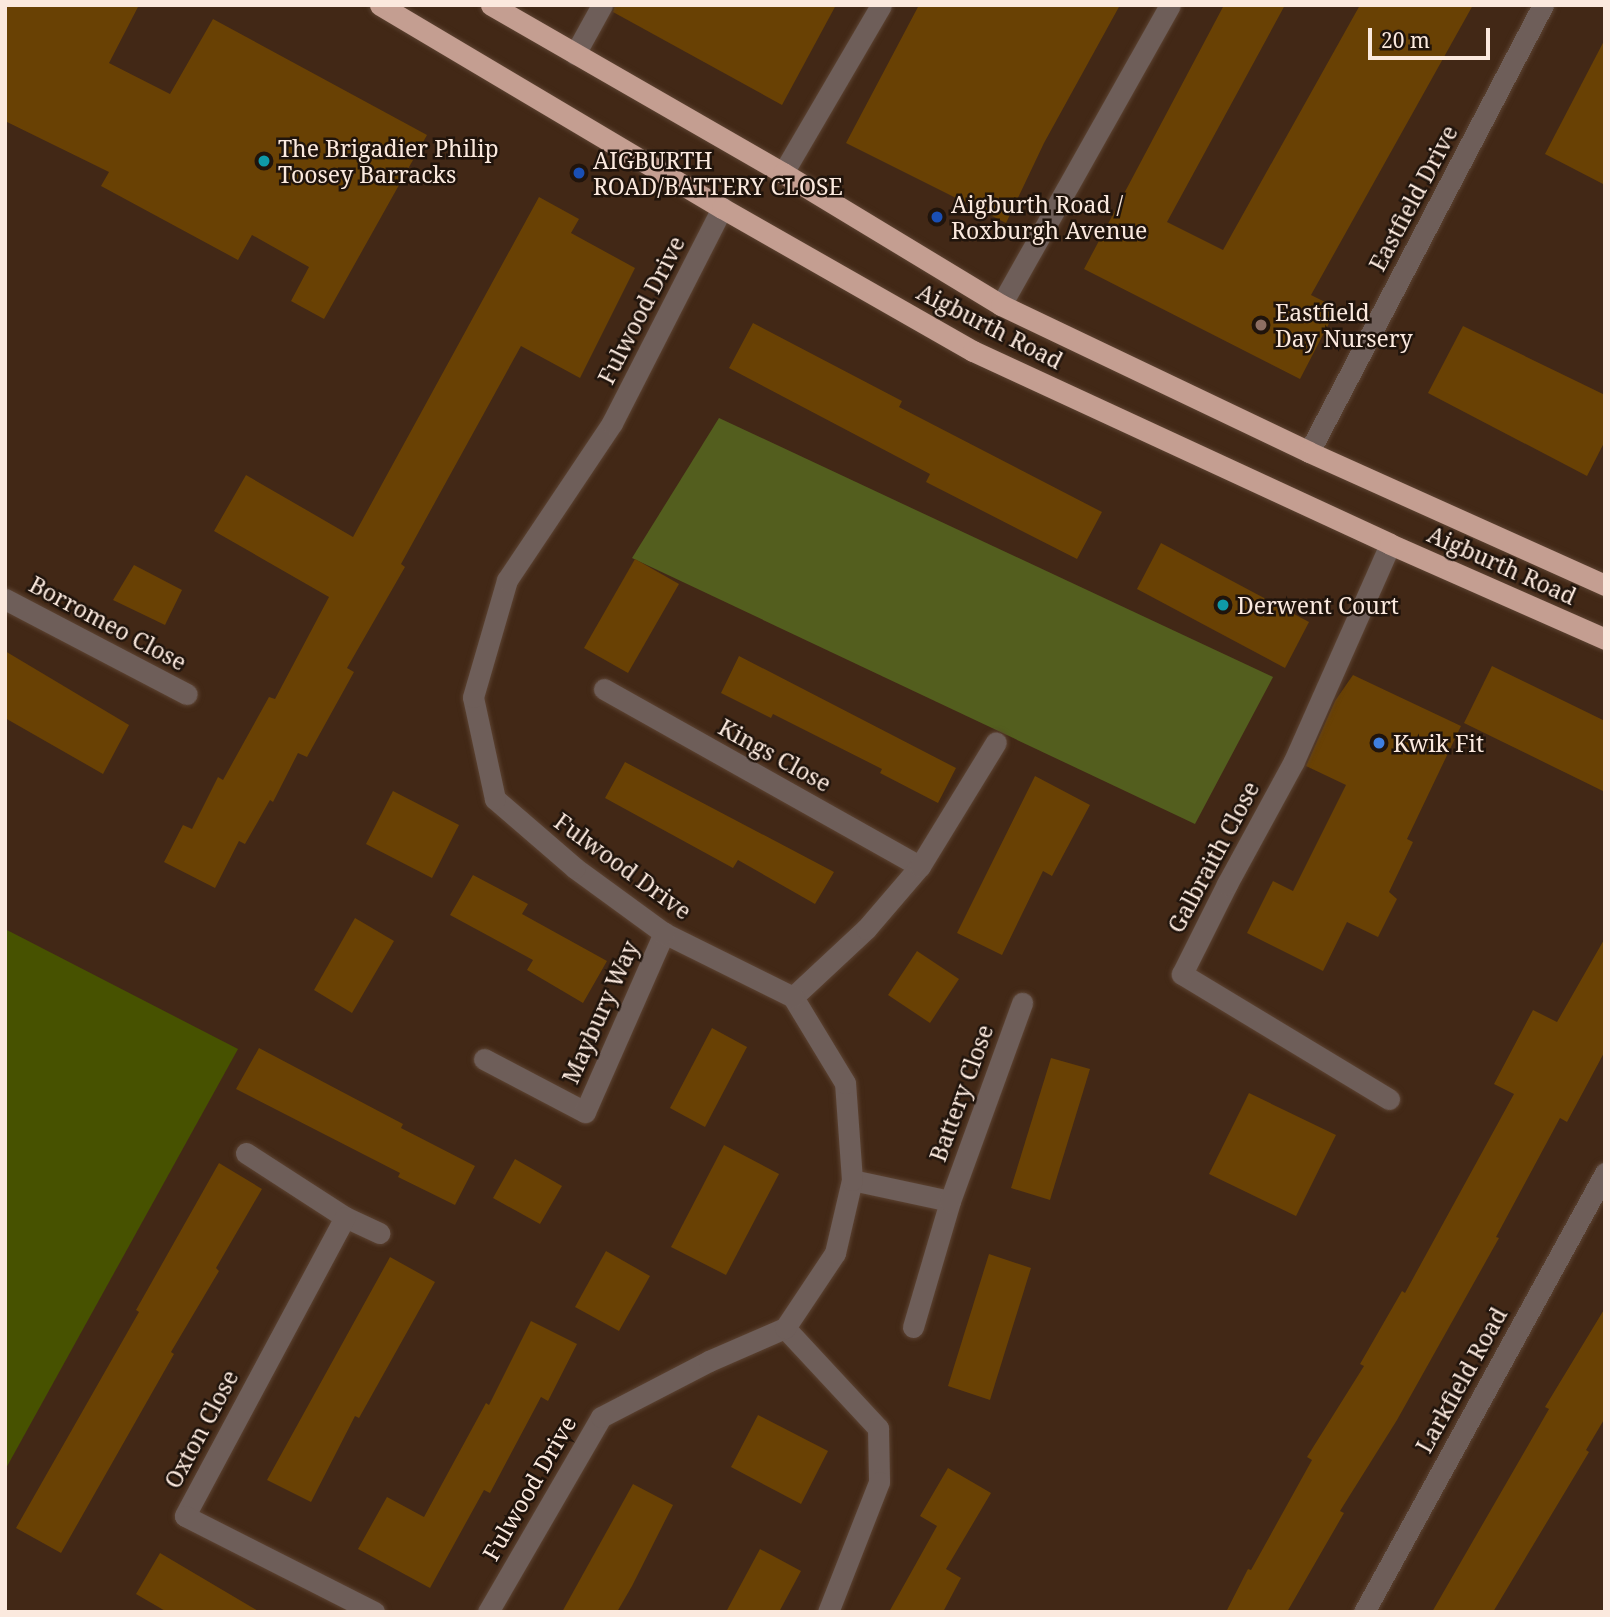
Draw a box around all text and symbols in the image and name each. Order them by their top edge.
scale bar [1372,14,1494,58]
text: 20 m [1381,26,1430,54]
street label: Eastfield Drive [1363,120,1463,276]
place label: The Brigadier Philip Toosey Barracks [278,134,499,188]
place label: AIGBURTH ROAD/BATTERY CLOSE [593,146,843,200]
marker: The Brigadier Philip Toosey Barracks [256,153,272,169]
marker: AIGBURTH ROAD/BATTERY CLOSE [571,165,587,181]
place label: Aigburth Road / Roxburgh Avenue [951,190,1147,244]
marker: Aigburth Road / Roxburgh Avenue [929,209,945,225]
street label: Fulwood Drive [592,231,690,389]
street label: Aigburth Road [913,277,1067,375]
place label: Eastfield Day Nursery [1275,298,1413,352]
marker: Eastfield Day Nursery [1253,317,1269,333]
street label: Aigburth Road [1423,520,1581,610]
street label: Borromeo Close [25,570,191,676]
place label: Derwent Court [1237,591,1399,619]
marker: Derwent Court [1215,597,1231,613]
street label: Kings Close [714,713,836,797]
place label: Kwik Fit [1393,729,1484,757]
marker: Kwik Fit [1371,735,1387,751]
street label: Galbraith Close [1162,777,1264,937]
street label: Fulwood Drive [549,807,697,925]
street label: Maybury Way [556,936,644,1088]
street label: Battery Close [923,1021,999,1165]
street label: Larkfield Road [1410,1303,1512,1457]
street label: Oxton Close [158,1365,244,1493]
street label: Fulwood Drive [476,1411,582,1565]

